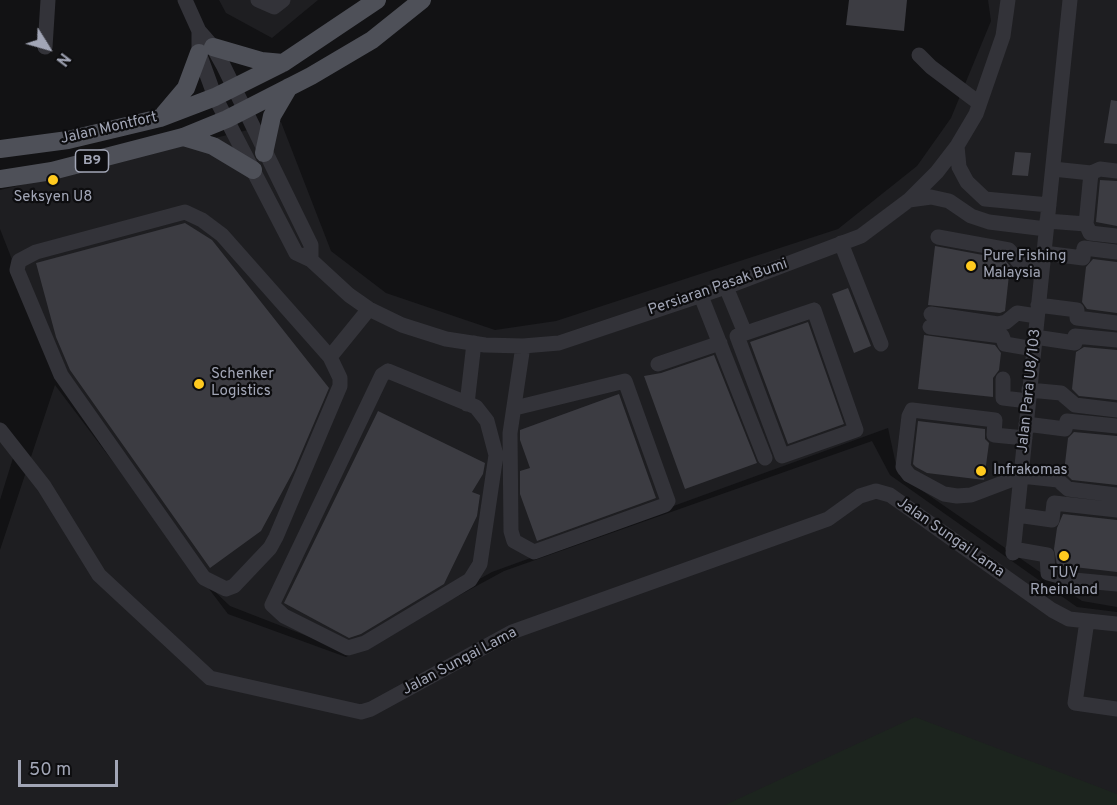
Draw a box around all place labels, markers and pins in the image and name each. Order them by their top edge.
marker: Seksyen U8 [46,173,60,187]
place label: Seksyen U8 [14,189,92,207]
place label: Pure Fishing Malaysia [983,248,1066,283]
marker: Pure Fishing Malaysia [964,259,978,273]
place label: Schenker Logistics [211,366,274,401]
marker: Schenker Logistics [192,377,206,391]
place label: Infrakomas [993,462,1068,480]
marker: Infrakomas [974,464,988,478]
marker: TUV Rheinland [1057,549,1071,563]
place label: TUV Rheinland [1030,565,1098,600]

